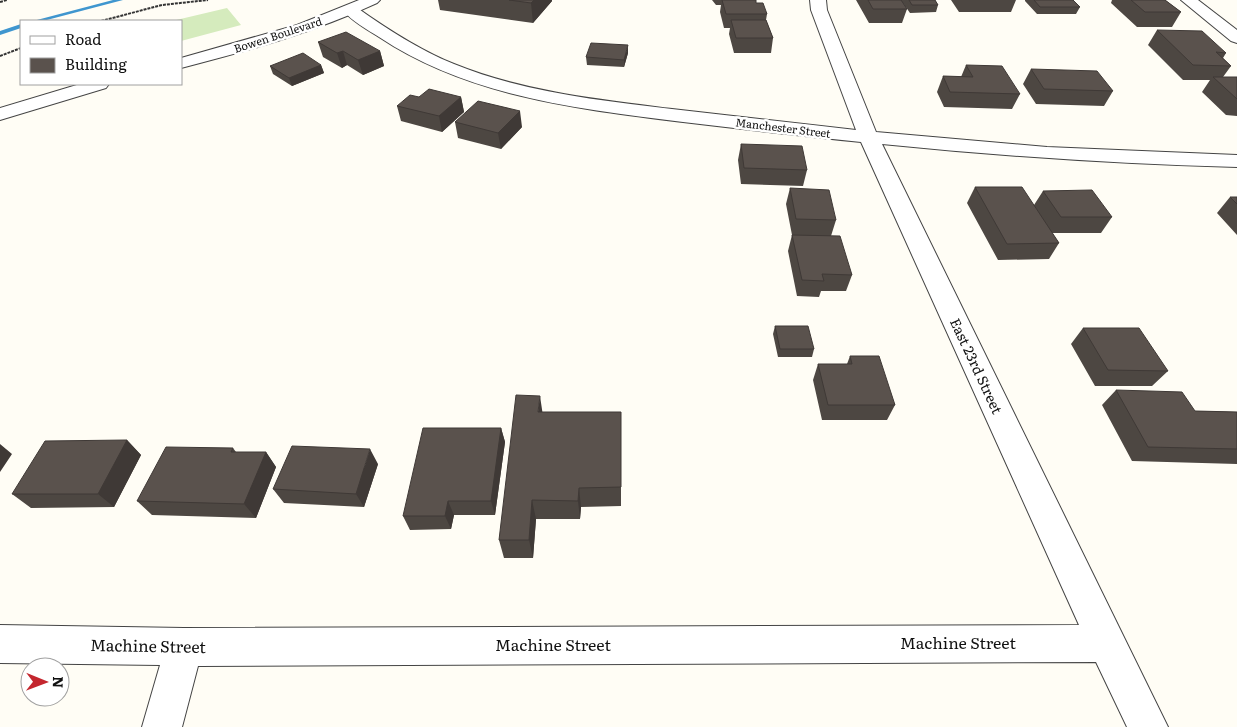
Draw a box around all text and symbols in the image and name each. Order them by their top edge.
street label: Bowen Boulevard [232,12,324,56]
legend [20,20,182,85]
text: Road [65,27,101,50]
text: Building [65,52,127,75]
street label: Manchester Street [735,113,832,141]
street label: East 23rd Street [946,314,1008,417]
street label: Machine Street [900,630,1016,654]
street label: Machine Street [90,632,207,658]
street label: Machine Street [495,632,611,656]
north arrow [20,657,70,707]
text: N [49,676,69,689]

